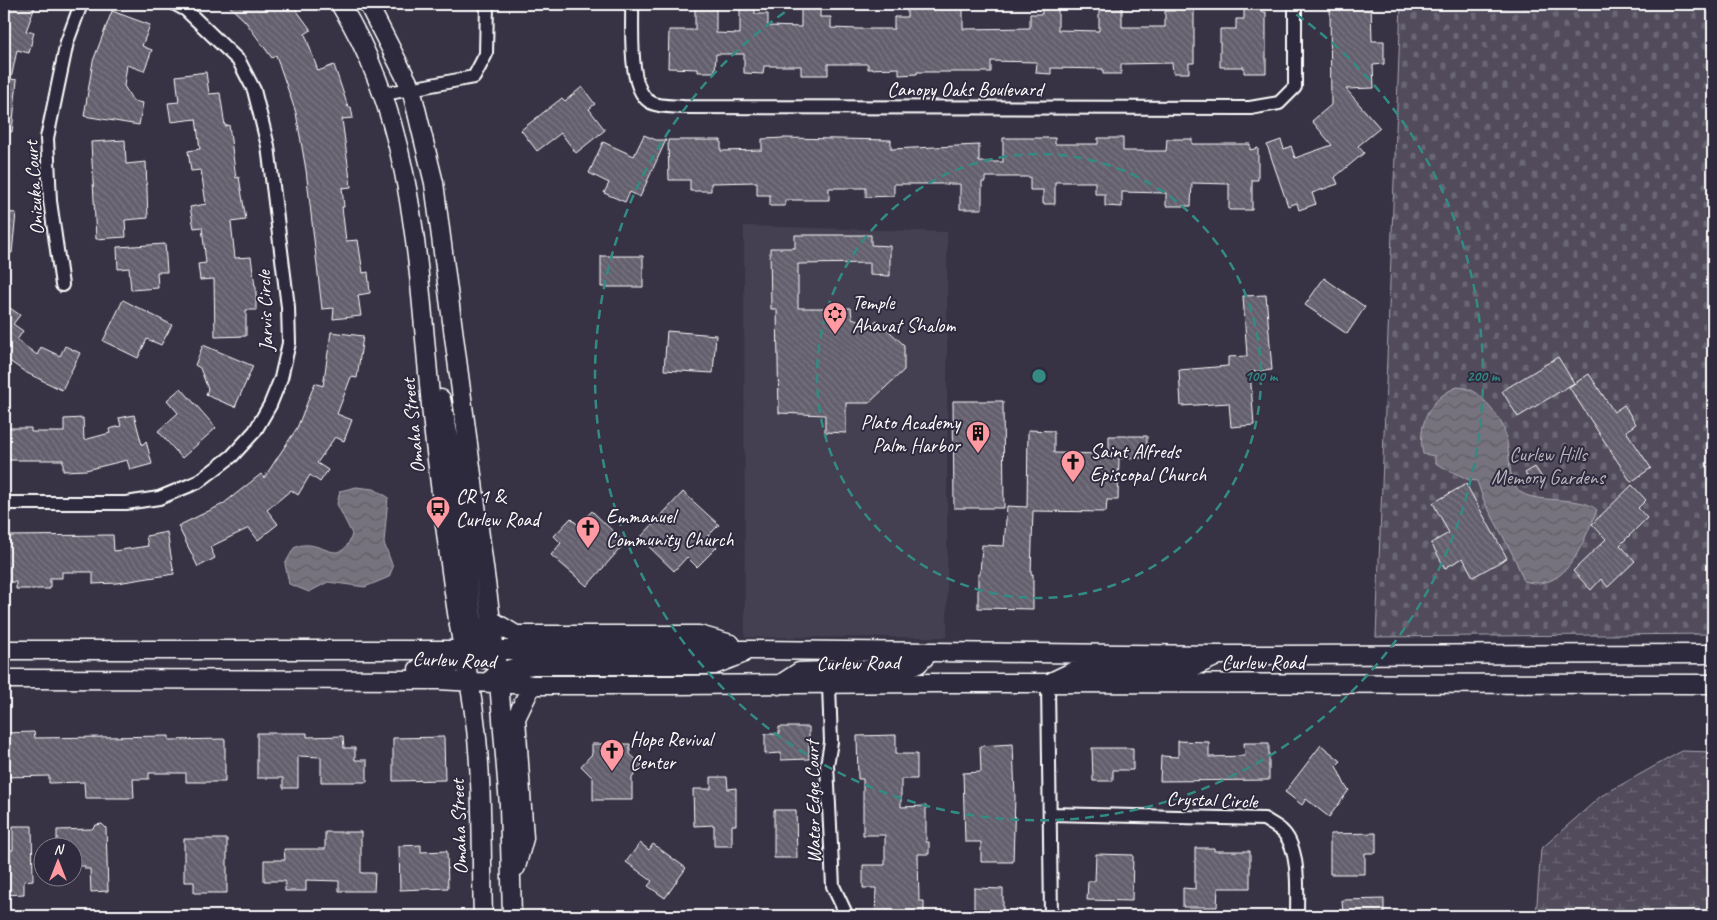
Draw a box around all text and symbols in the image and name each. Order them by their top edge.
street label: Canopy Oaks Boulevard [887,77,1046,102]
street label: Onizuka Court [18,138,50,236]
street label: Jarvis Circle [251,269,279,353]
place label: Temple Ahavat Shalom [852,290,956,338]
synagogue icon: Temple Ahavat Shalom [822,301,848,335]
centre of rings [1030,367,1048,385]
text: 100 m [1245,367,1279,386]
text: 200 m [1467,367,1501,386]
street label: Omaha Street [395,375,430,475]
place label: Plato Academy Palm Harbor [861,410,962,458]
building icon: Plato Academy Palm Harbor [965,420,991,454]
place label: Saint Alfreds Episcopal Church [1090,439,1207,487]
park label: Curlew Hills Memory Gardens [1491,442,1607,490]
church icon: Saint Alfreds Episcopal Church [1060,449,1086,483]
place label: CR 1 & Curlew Road [456,484,542,532]
bus stop icon: CR 1 & Curlew Road [425,495,451,529]
place label: Emmanuel Community Church [606,504,734,552]
church icon: Emmanuel Community Church [575,515,601,549]
street label: Curlew Road [412,646,499,674]
street label: Curlew Road [816,650,903,676]
street label: Curlew Road [1221,650,1308,675]
place label: Hope Revival Center [630,727,716,775]
street label: Water Edge Court [799,737,827,864]
church icon: Hope Revival Center [599,738,625,772]
street label: Omaha Street [445,777,473,875]
street label: Crystal Circle [1166,786,1260,814]
north arrow [32,838,82,888]
text: N [54,841,65,858]

